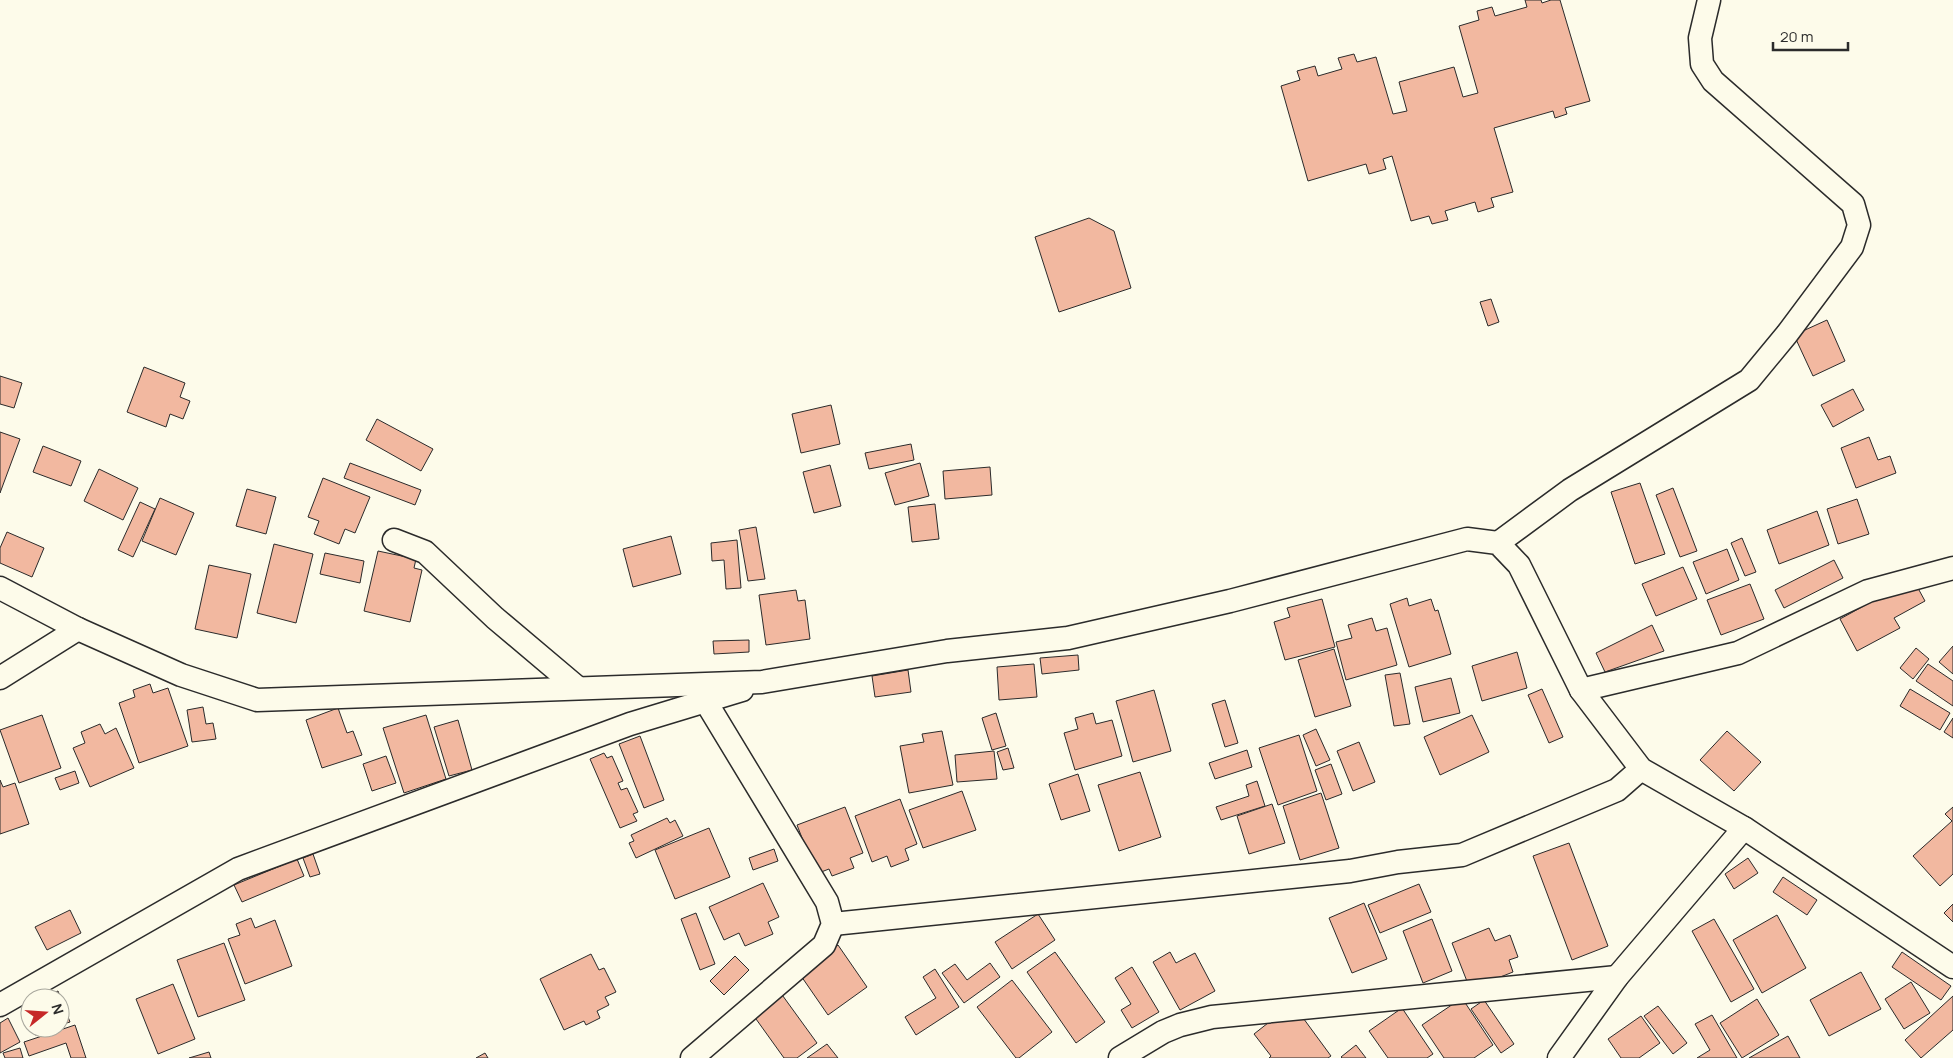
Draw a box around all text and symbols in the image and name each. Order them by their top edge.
scale bar [1773,20,1848,52]
text: 20 m [1780,26,1813,47]
north arrow [20,988,70,1038]
text: N [47,1001,68,1017]

